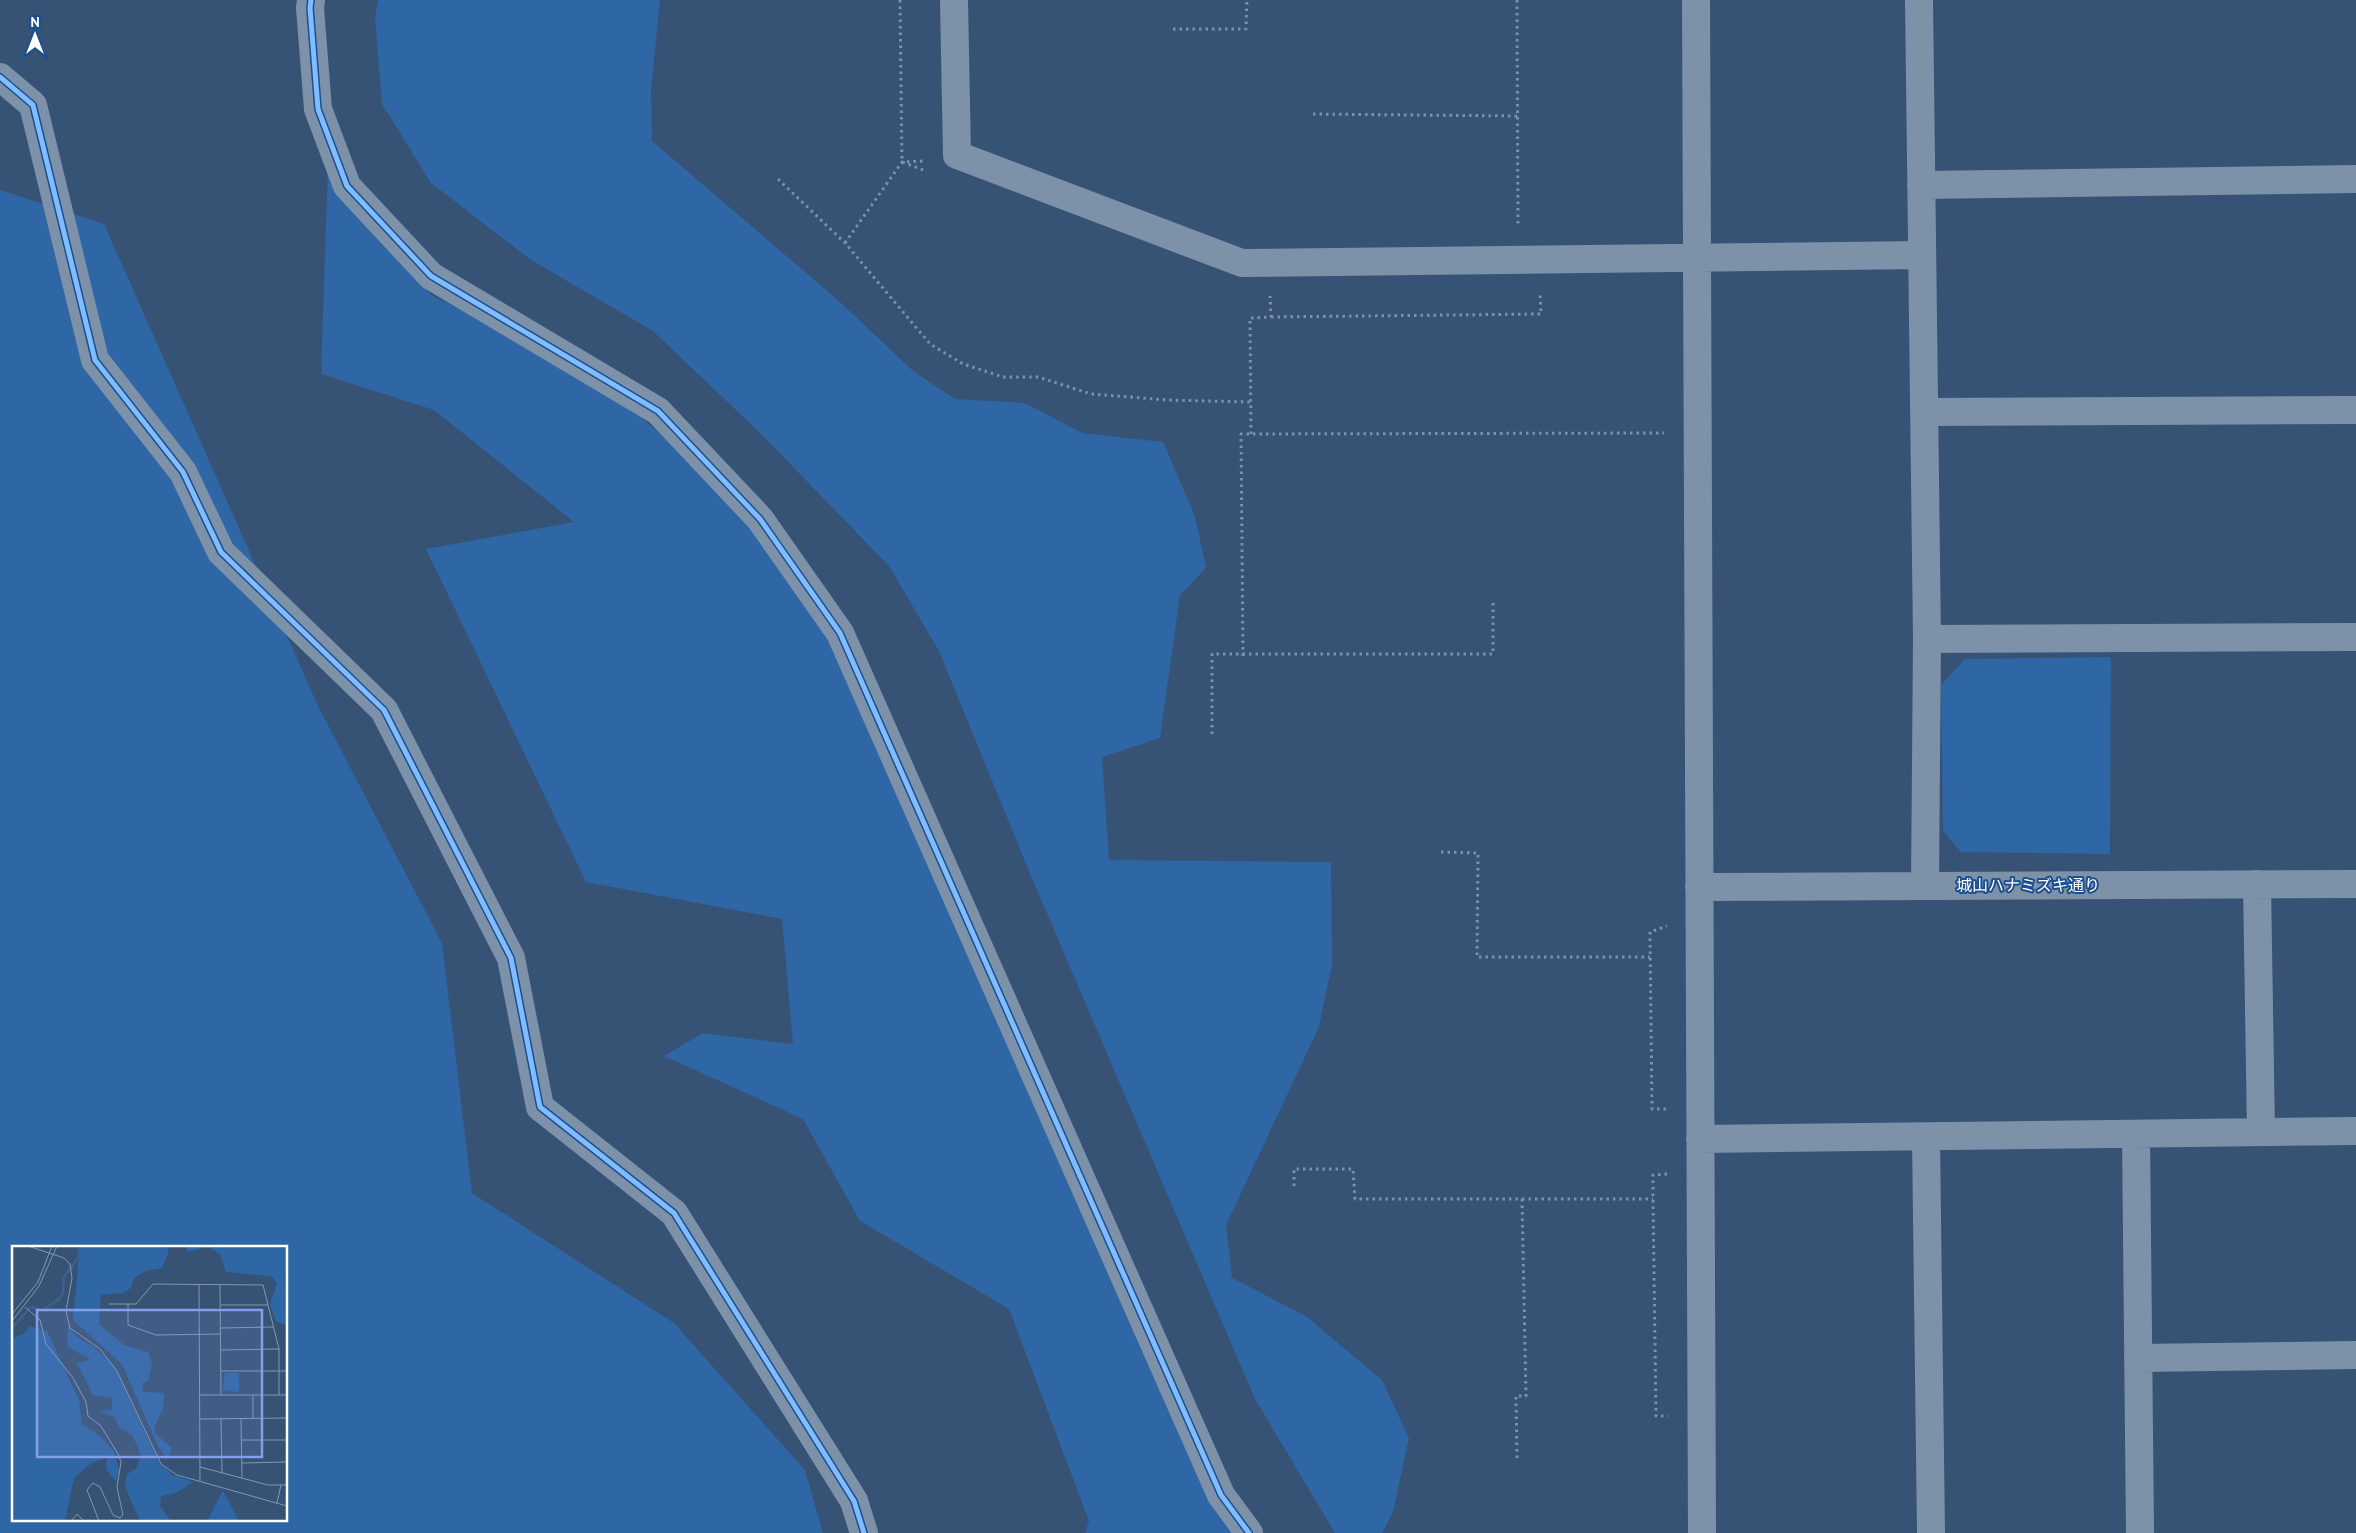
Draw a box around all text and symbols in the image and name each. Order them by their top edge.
north arrow [10,10,60,60]
text: N [30,13,40,31]
street label: 城山ハナミズキ通り [1956,875,2100,895]
inset map [12,1246,288,1520]

